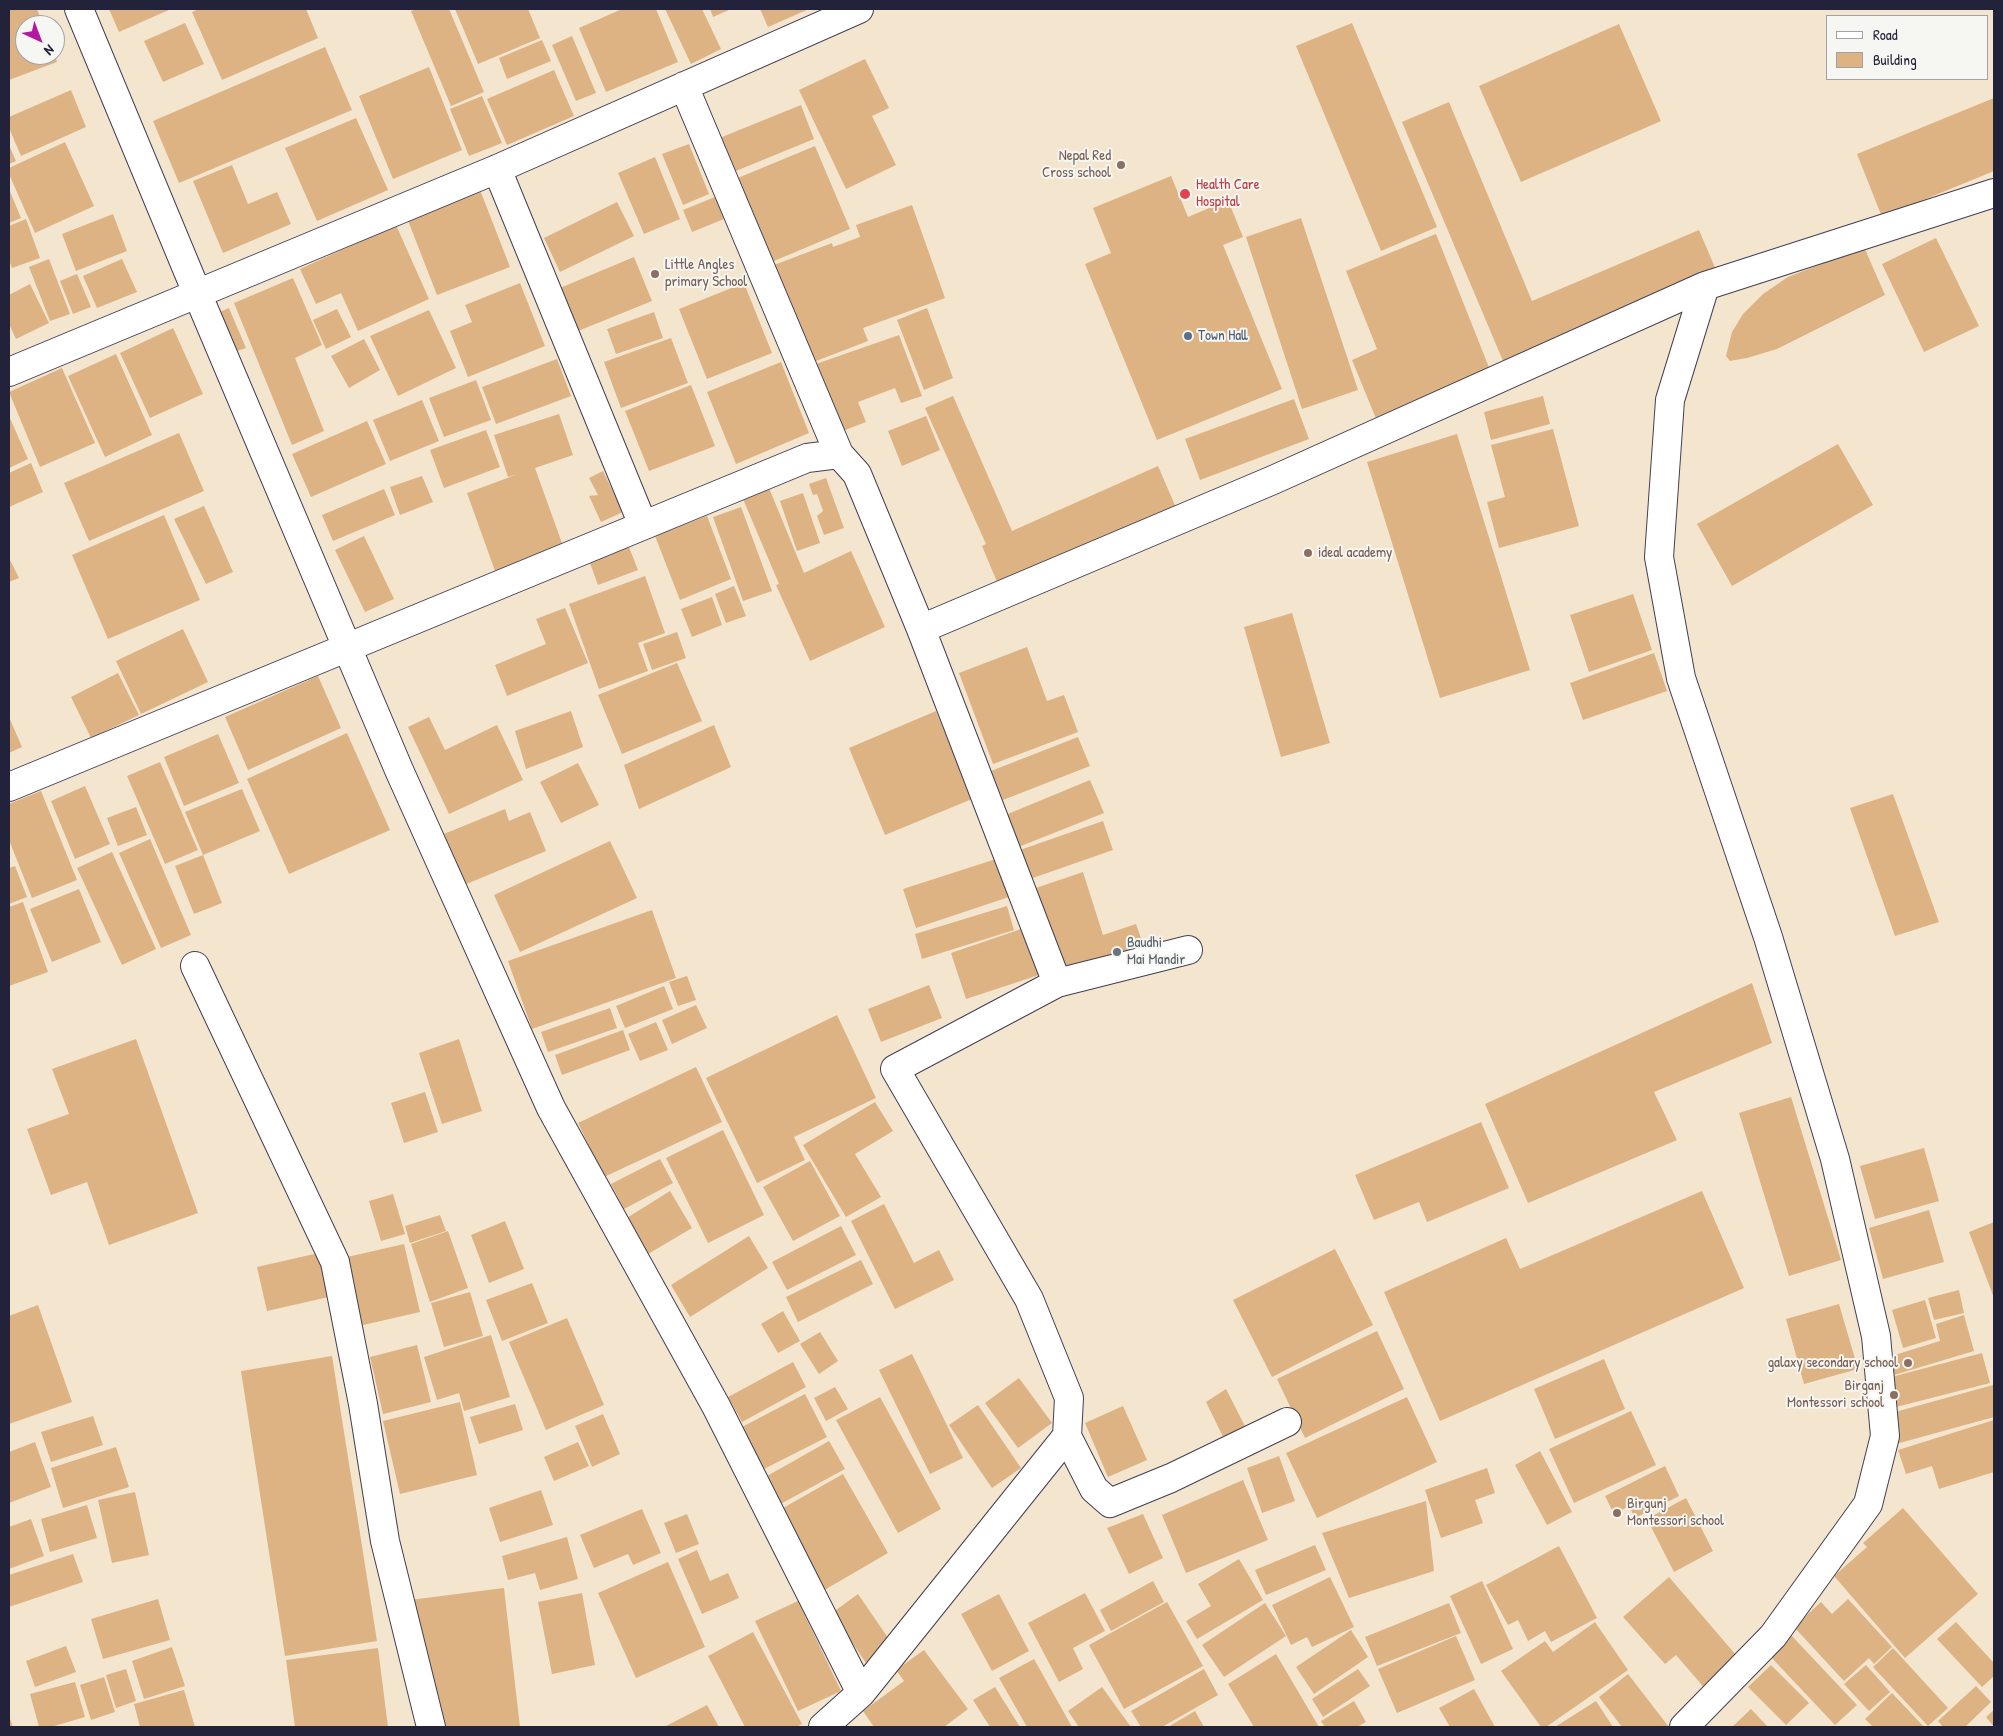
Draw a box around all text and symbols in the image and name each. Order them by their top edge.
north arrow [15,15,65,65]
legend [1826,15,1988,80]
text: Road [1873,24,1898,45]
text: N [41,41,59,60]
text: Building [1873,49,1917,70]
place label: Nepal Red Cross school [1042,147,1111,182]
marker: Nepal Red Cross school [1115,159,1127,171]
place label: Health Care Hospital [1196,176,1260,211]
marker: Health Care Hospital [1178,187,1192,201]
place label: Little Angles primary School [665,256,747,291]
marker: Little Angles primary School [649,268,661,280]
place label: Town Hall [1198,327,1248,345]
marker: Town Hall [1182,330,1194,342]
place label: ideal academy [1318,544,1392,562]
marker: ideal academy [1302,547,1314,559]
place label: Baudhi Mai Mandir [1127,934,1185,969]
marker: Baudhi Mai Mandir [1111,946,1123,958]
place label: galaxy secondary school [1767,1354,1898,1372]
marker: galaxy secondary school [1902,1357,1914,1369]
place label: Birganj Montessori school [1787,1377,1884,1412]
marker: Birganj Montessori school [1888,1389,1900,1401]
place label: Birgunj Montessori school [1627,1495,1724,1530]
marker: Birgunj Montessori school [1611,1507,1623,1519]

